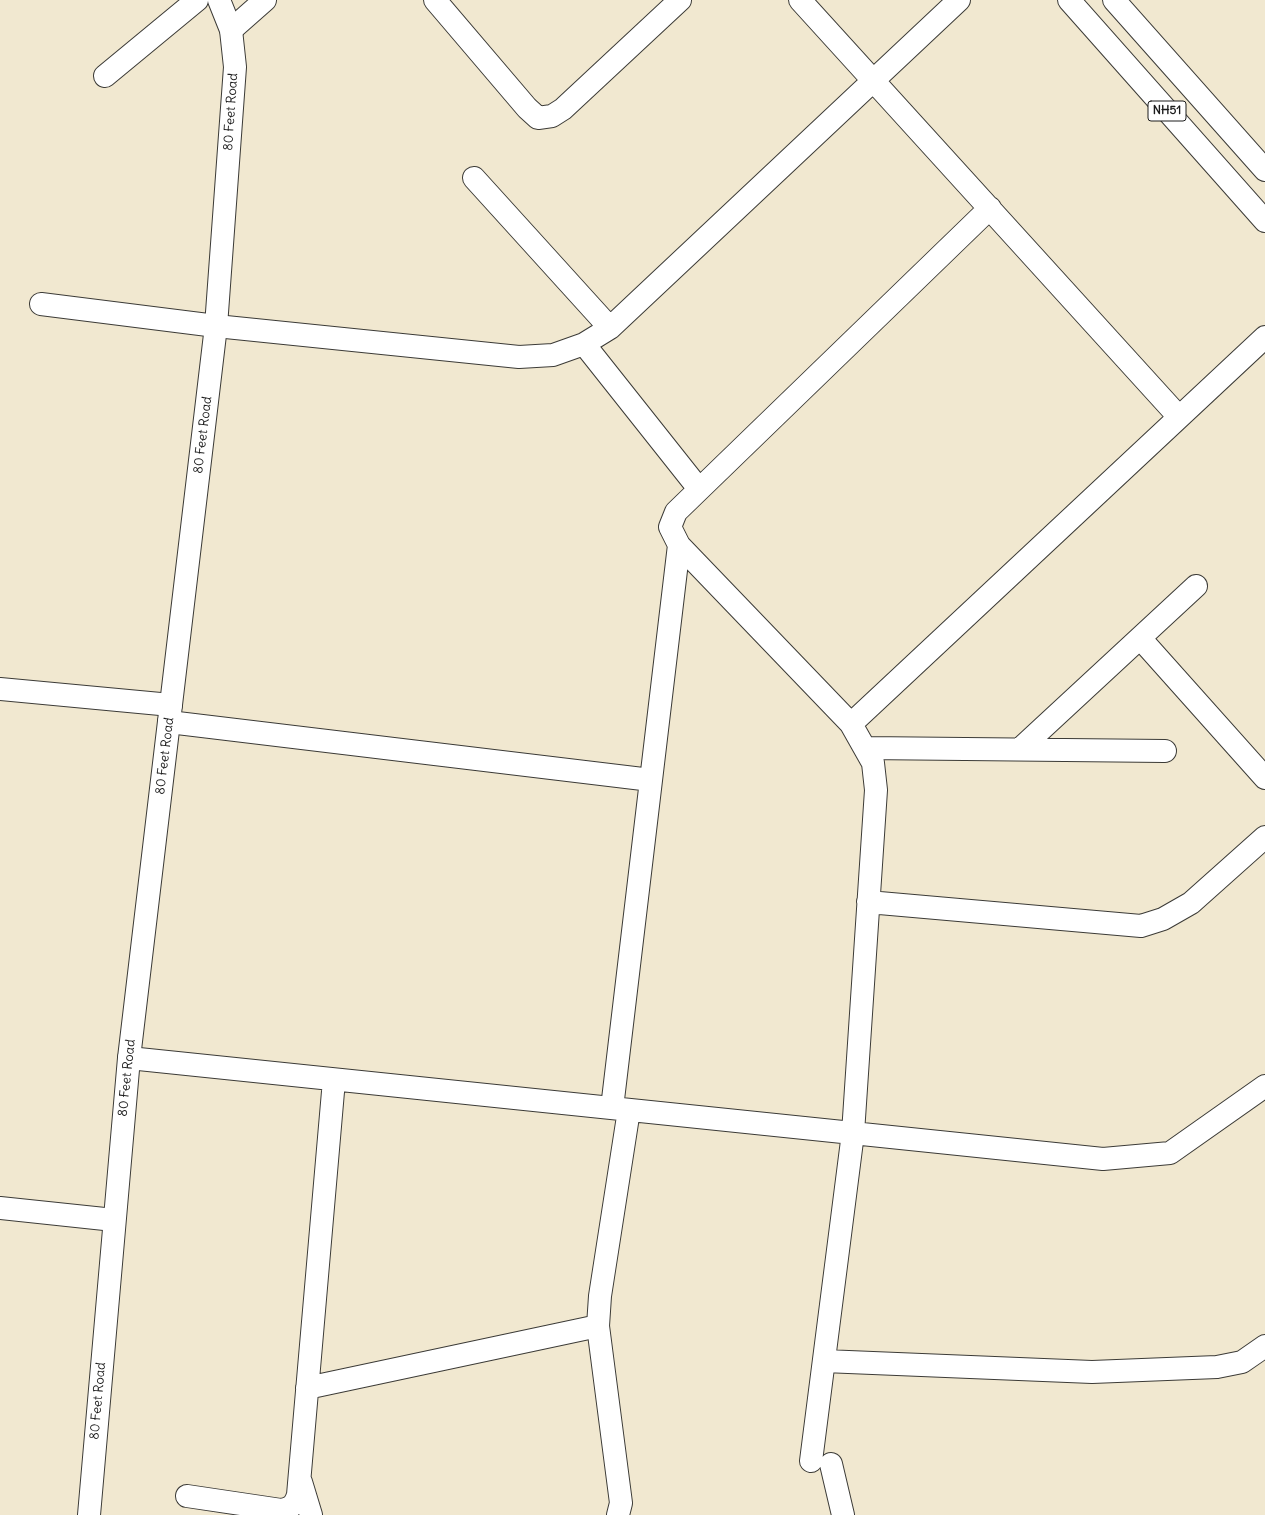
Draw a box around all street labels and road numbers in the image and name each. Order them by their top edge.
street label: 80 Feet Road [221,73,241,151]
road number: NH51 [1148,101,1186,121]
street label: 80 Feet Road [191,395,215,475]
street label: 80 Feet Road [153,716,177,796]
street label: 80 Feet Road [115,1039,139,1117]
street label: 80 Feet Road [87,1362,109,1440]

